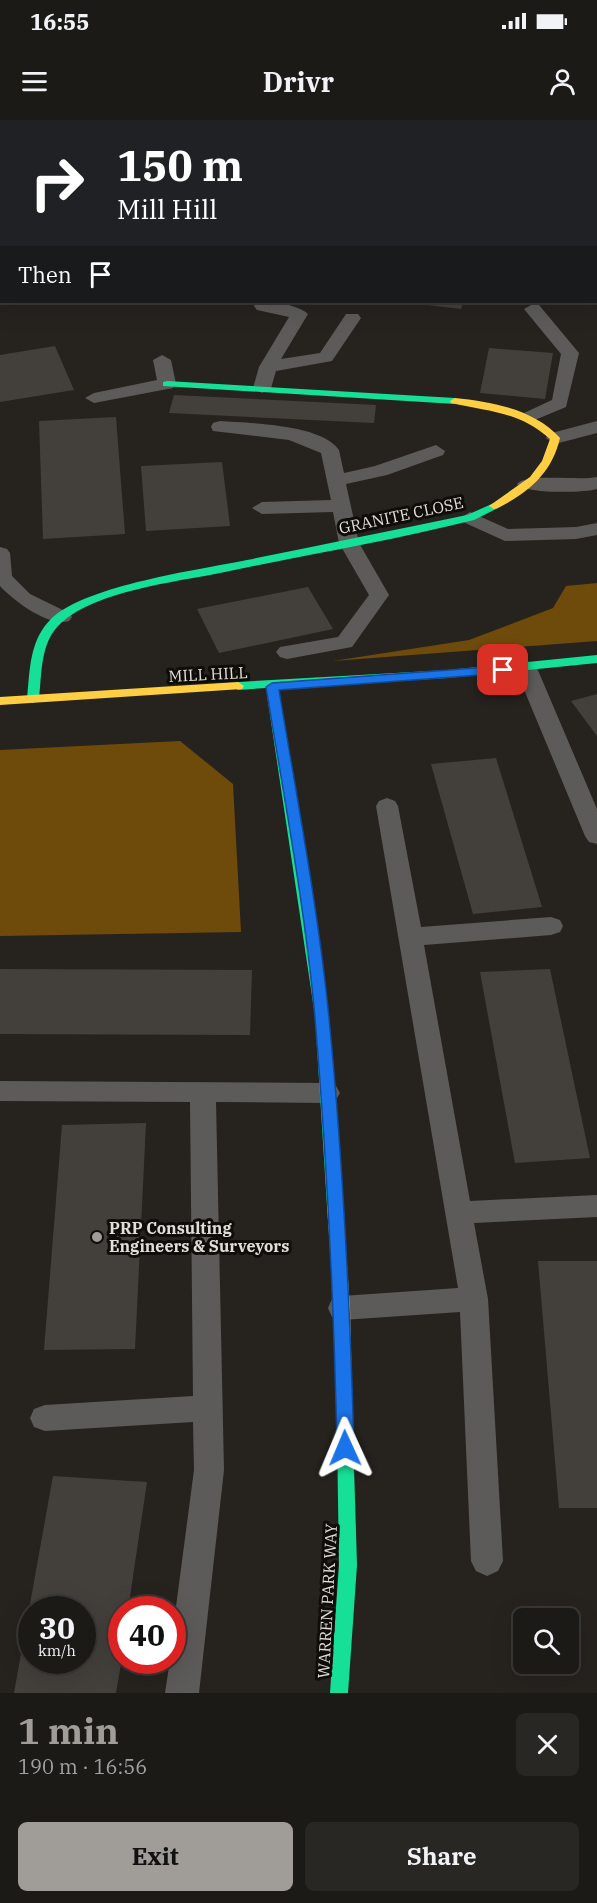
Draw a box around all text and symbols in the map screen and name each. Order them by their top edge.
text: 16:55 [30,7,89,36]
text: Drivr [263,64,334,99]
icon: menu [18,65,51,98]
icon: person [546,65,579,98]
text: 150 m [117,138,243,193]
icon: right [18,144,96,222]
text: Mill Hill [117,191,217,226]
icon: arrive [84,258,117,291]
text: Then [18,260,72,289]
street label: GRANITE CLOSE [337,492,465,538]
pin [477,644,528,695]
icon: arrive [486,653,519,686]
street label: MILL HILL [168,662,248,686]
place label: PRP Consulting Engineers & Surveyors [109,1218,289,1256]
marker: PRP Consulting Engineers & Surveyors [90,1230,104,1244]
position arrow [313,1416,377,1480]
street label: WARREN PARK WAY [313,1523,341,1679]
speed limit sign: 40 [108,1596,186,1674]
text: 30 [39,1608,75,1647]
map controls [513,1608,579,1674]
button: search [513,1608,579,1674]
text: km/h [38,1641,76,1660]
text: 1 min [18,1707,119,1754]
button: close [516,1713,579,1776]
text: 190 m · 16:56 [18,1753,147,1780]
button: Exit [18,1822,293,1891]
button: Share [305,1822,579,1891]

